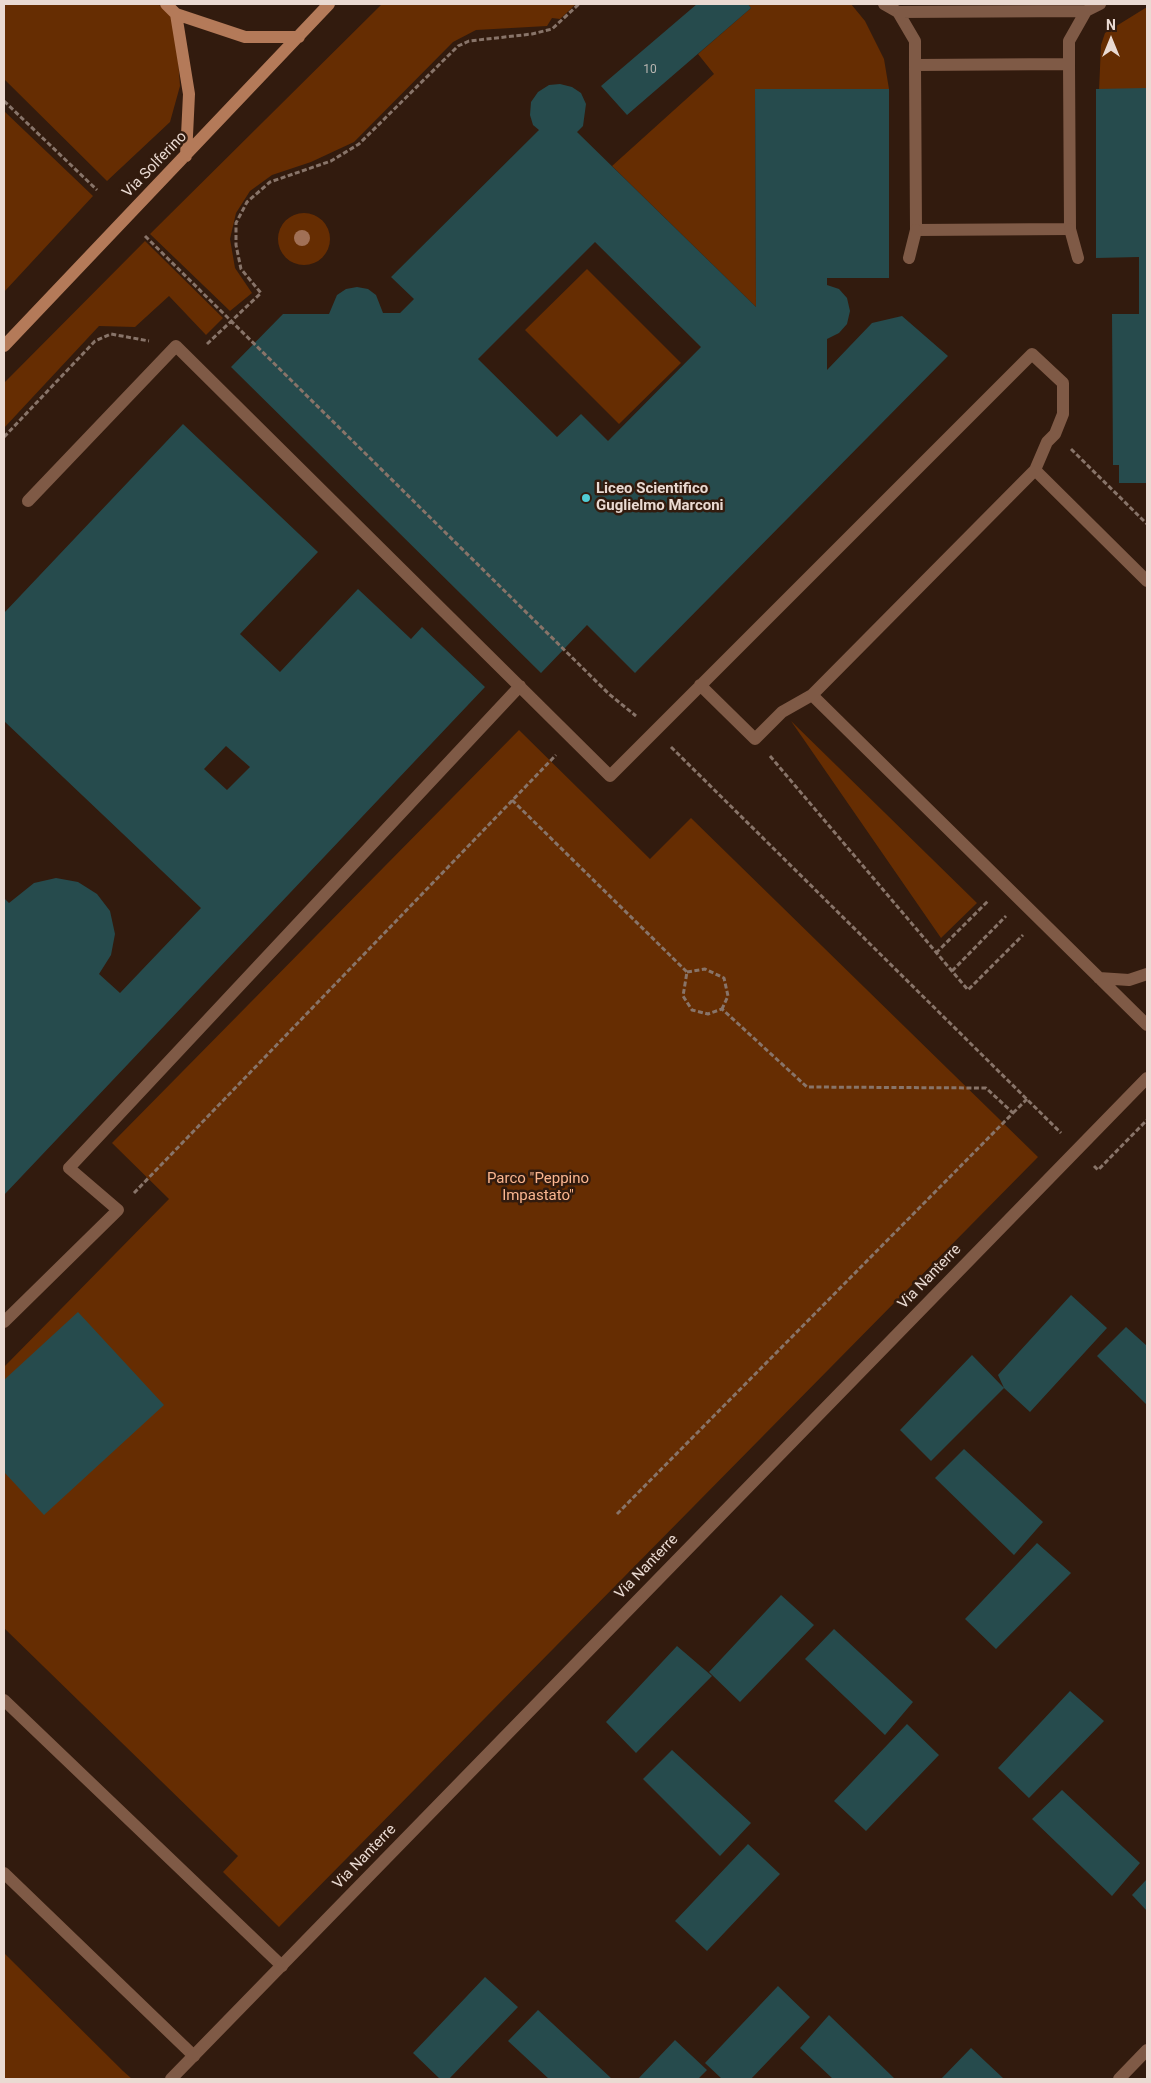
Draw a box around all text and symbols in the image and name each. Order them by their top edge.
north arrow [1086,15,1136,65]
text: N [1106,17,1116,33]
house number: 10 [643,63,657,77]
street label: Via Solferino [119,128,191,202]
place label: Liceo Scientifico Guglielmo Marconi [596,480,724,515]
marker: Liceo Scientifico Guglielmo Marconi [580,492,592,504]
park label: Parco "Peppino Impastato" [487,1170,589,1205]
street label: Via Nanterre [895,1241,965,1313]
street label: Via Nanterre [612,1531,682,1603]
street label: Via Nanterre [330,1821,400,1893]

